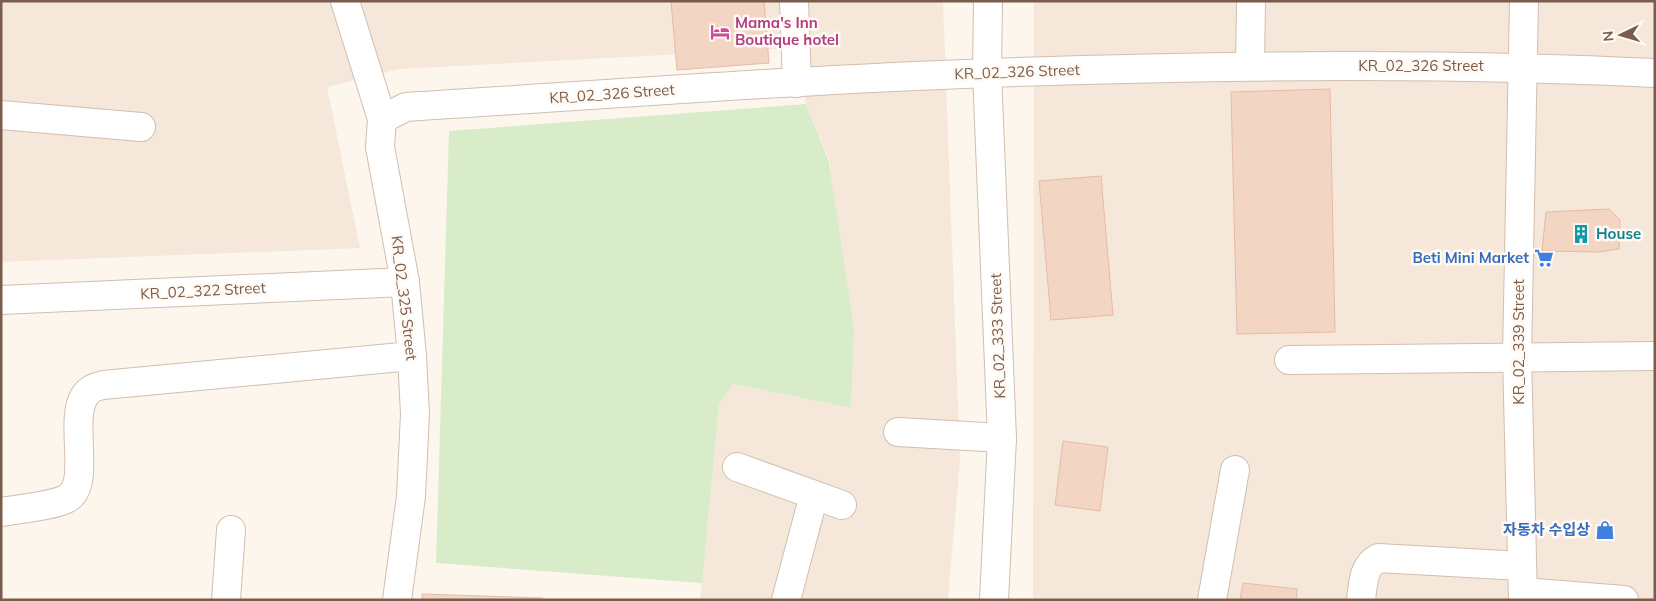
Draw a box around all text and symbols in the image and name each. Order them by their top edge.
north arrow [1596,10,1646,60]
place label: Mama's Inn Boutique hotel [735,13,839,49]
hotel icon: Mama's Inn Boutique hotel [709,21,731,43]
text: N [1599,30,1617,42]
street label: KR_02_326 Street [1358,56,1484,75]
street label: KR_02_326 Street [954,60,1080,83]
street label: KR_02_326 Street [549,80,675,107]
building icon: House [1570,223,1592,245]
place label: House [1596,224,1641,243]
street label: KR_02_325 Street [387,234,422,361]
supermarket icon: Beti Mini Market [1533,247,1555,269]
place label: Beti Mini Market [1412,248,1529,267]
street label: KR_02_333 Street [986,273,1009,399]
street label: KR_02_322 Street [140,278,266,303]
street label: KR_02_339 Street [1509,279,1528,405]
shop icon: 자동차 수입상 [1594,519,1616,541]
place label: 자동차 수입상 [1503,520,1590,539]

